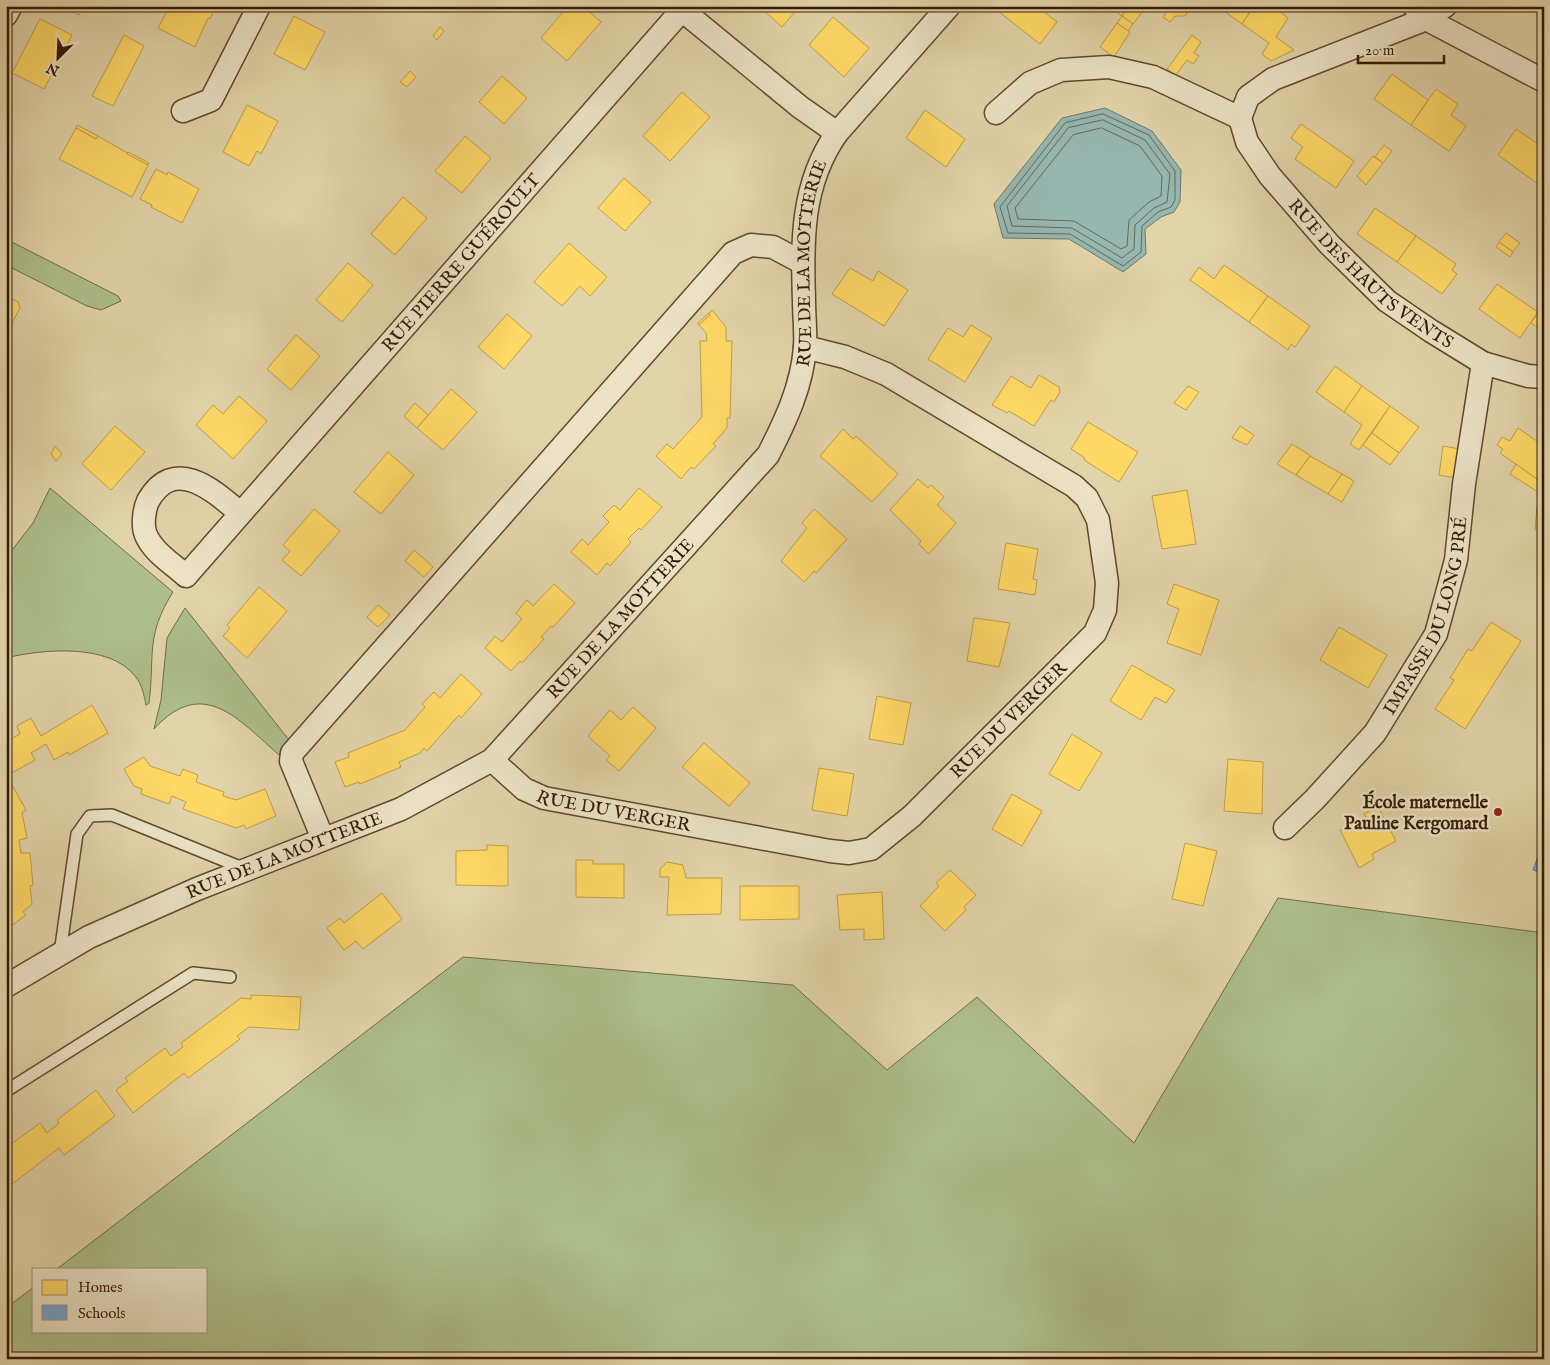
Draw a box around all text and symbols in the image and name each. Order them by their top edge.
north arrow [32,32,82,82]
scale bar [1358,32,1444,64]
text: 20 m [1365,41,1395,60]
text: N [44,58,63,80]
street label: RUE DE LA MOTTERIE [793,157,833,369]
street label: RUE PIERRE GUÉROULT [378,170,546,357]
street label: RUE DES HAUTS VENTS [1282,195,1457,355]
street label: IMPASSE DU LONG PRÉ [1379,516,1473,720]
street label: RUE DE LA MOTTERIE [543,534,700,705]
street label: RUE DU VERGER [946,657,1073,784]
street label: RUE DU VERGER [532,786,694,838]
place label: École maternelle Pauline Kergomard [1344,790,1489,836]
marker: École maternelle Pauline Kergomard [1492,806,1504,818]
street label: RUE DE LA MOTTERIE [183,807,386,905]
legend [32,1268,208,1332]
text: Homes [78,1278,122,1297]
text: Schools [78,1304,126,1323]

